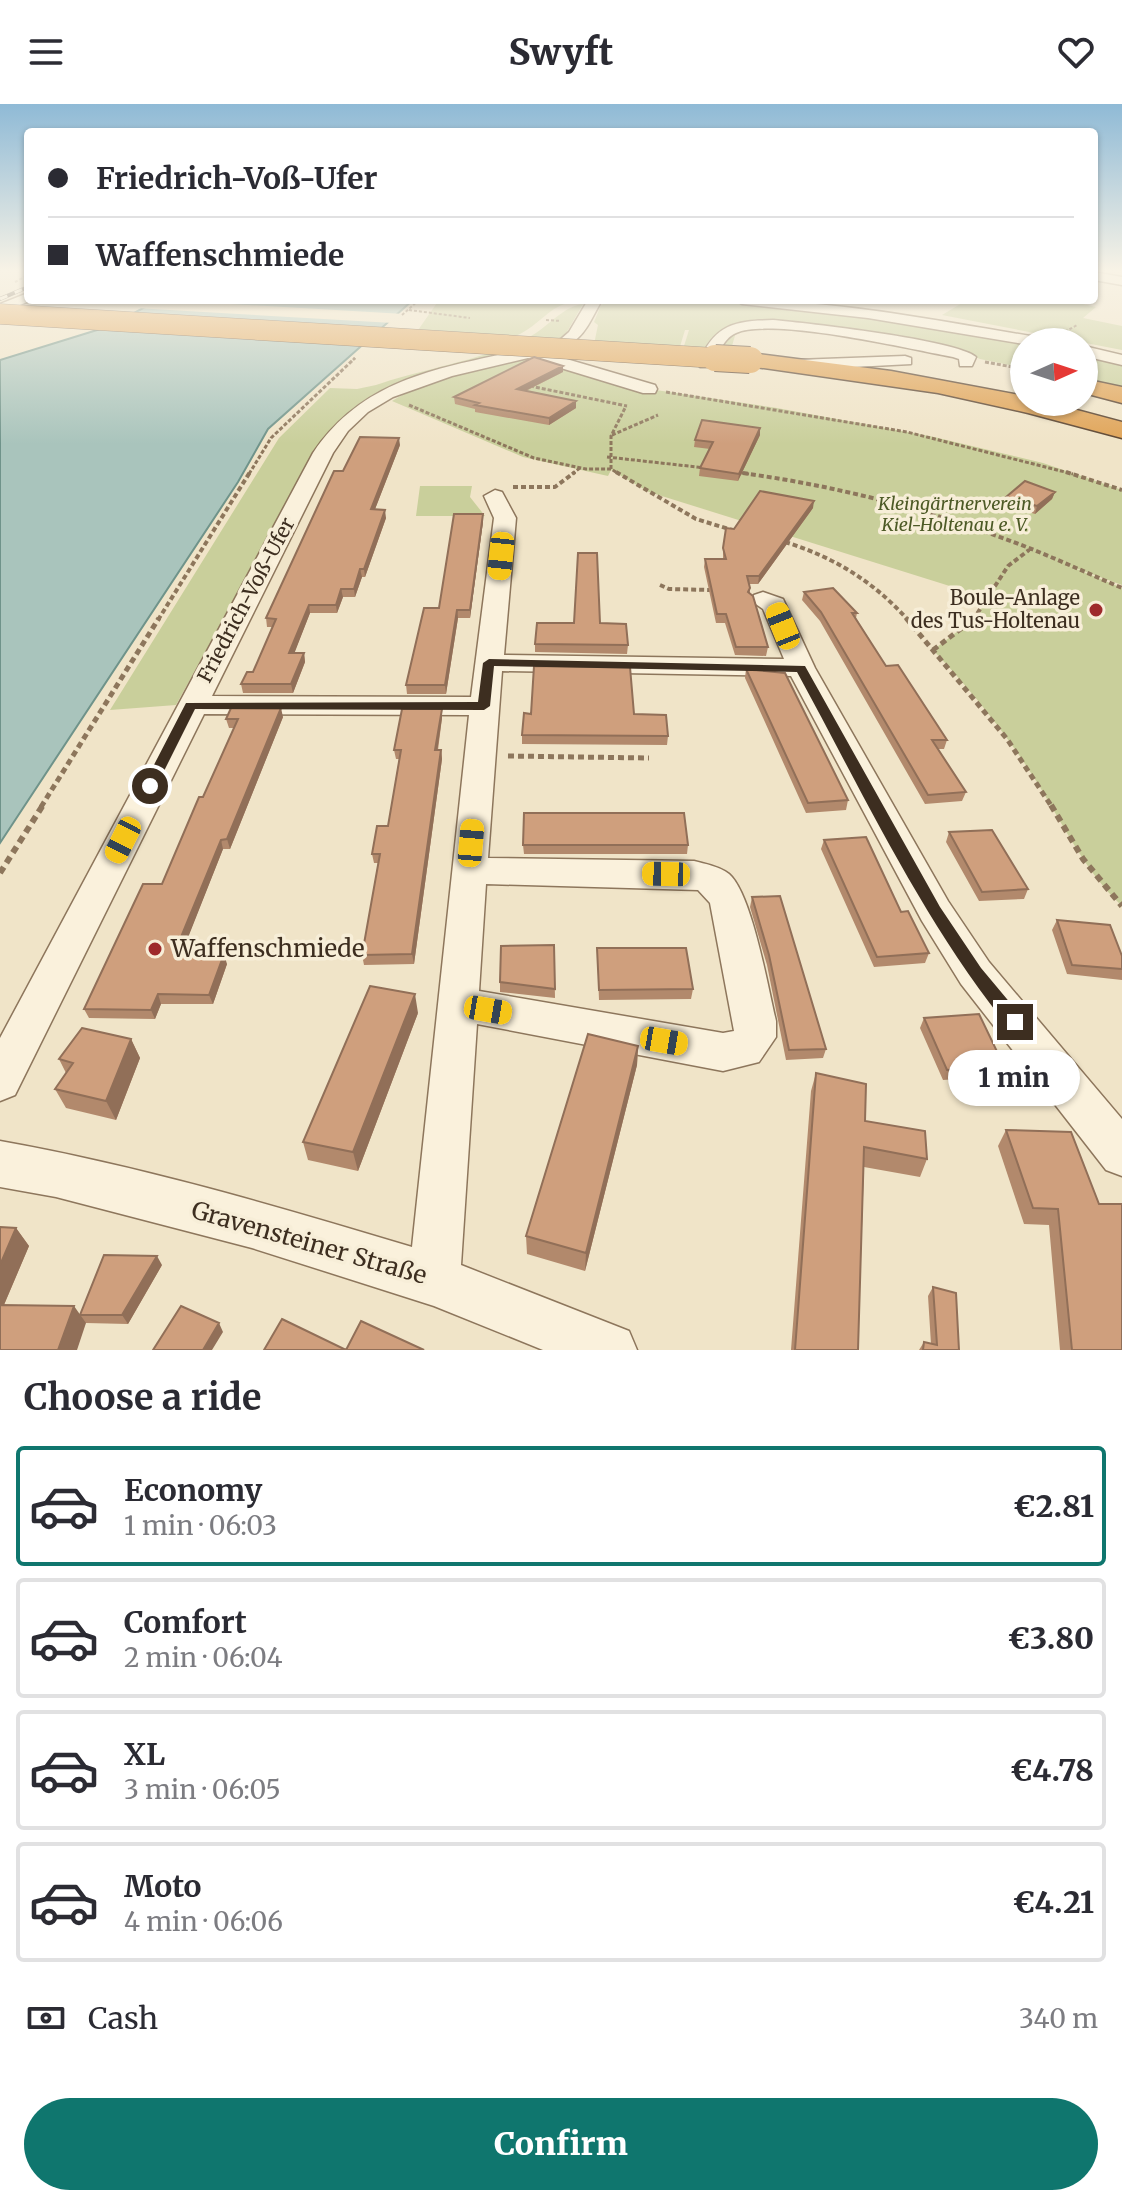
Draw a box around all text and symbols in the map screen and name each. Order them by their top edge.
icon: menu [24,30,68,74]
text: Swyft [509,30,613,75]
icon: heart [1054,30,1098,74]
text: Friedrich-Voß-Ufer [96,159,377,197]
text: Waffenschmiede [96,236,344,274]
north arrow [1010,328,1098,416]
map controls [1010,328,1098,416]
park label: Kleingärtnerverein Kiel-Holtenau e. V. [877,492,1032,536]
street label: Friedrich-Voß-Ufer [192,513,300,687]
car [487,531,515,581]
place label: Boule-Anlage des Tus-Holtenau [911,585,1080,633]
car [763,599,803,653]
marker: Boule-Anlage des Tus-Holtenau [1087,601,1105,619]
route start [132,768,168,804]
car [101,813,145,867]
car [457,818,485,868]
car [642,862,690,886]
place label: Waffenschmiede [170,933,365,964]
marker: Waffenschmiede [146,940,164,958]
car [462,994,514,1026]
route end [997,1004,1033,1040]
car [638,1025,690,1057]
callout: 1 min [949,1050,1081,1106]
text: 1 min [978,1061,1050,1094]
street label: Gravensteiner Straße [188,1194,430,1291]
text: Choose a ride [24,1375,261,1420]
icon: car [28,1470,100,1542]
text: Economy [124,1471,262,1509]
text: €2.81 [1013,1487,1094,1525]
text: 1 min · 06:03 [124,1509,277,1542]
icon: car [28,1602,100,1674]
text: Comfort [124,1603,247,1641]
text: €3.80 [1008,1619,1094,1657]
text: 2 min · 06:04 [124,1641,282,1674]
icon: car [28,1734,100,1806]
text: XL [124,1735,165,1773]
text: €4.78 [1010,1751,1094,1789]
text: 3 min · 06:05 [124,1773,281,1806]
icon: car [28,1866,100,1938]
text: Moto [124,1867,202,1905]
text: €4.21 [1013,1883,1094,1921]
text: 4 min · 06:06 [124,1905,283,1938]
icon: cash [24,1996,68,2040]
text: Cash [88,1999,158,2037]
text: 340 m [1019,2002,1098,2035]
button: Confirm [24,2098,1098,2190]

